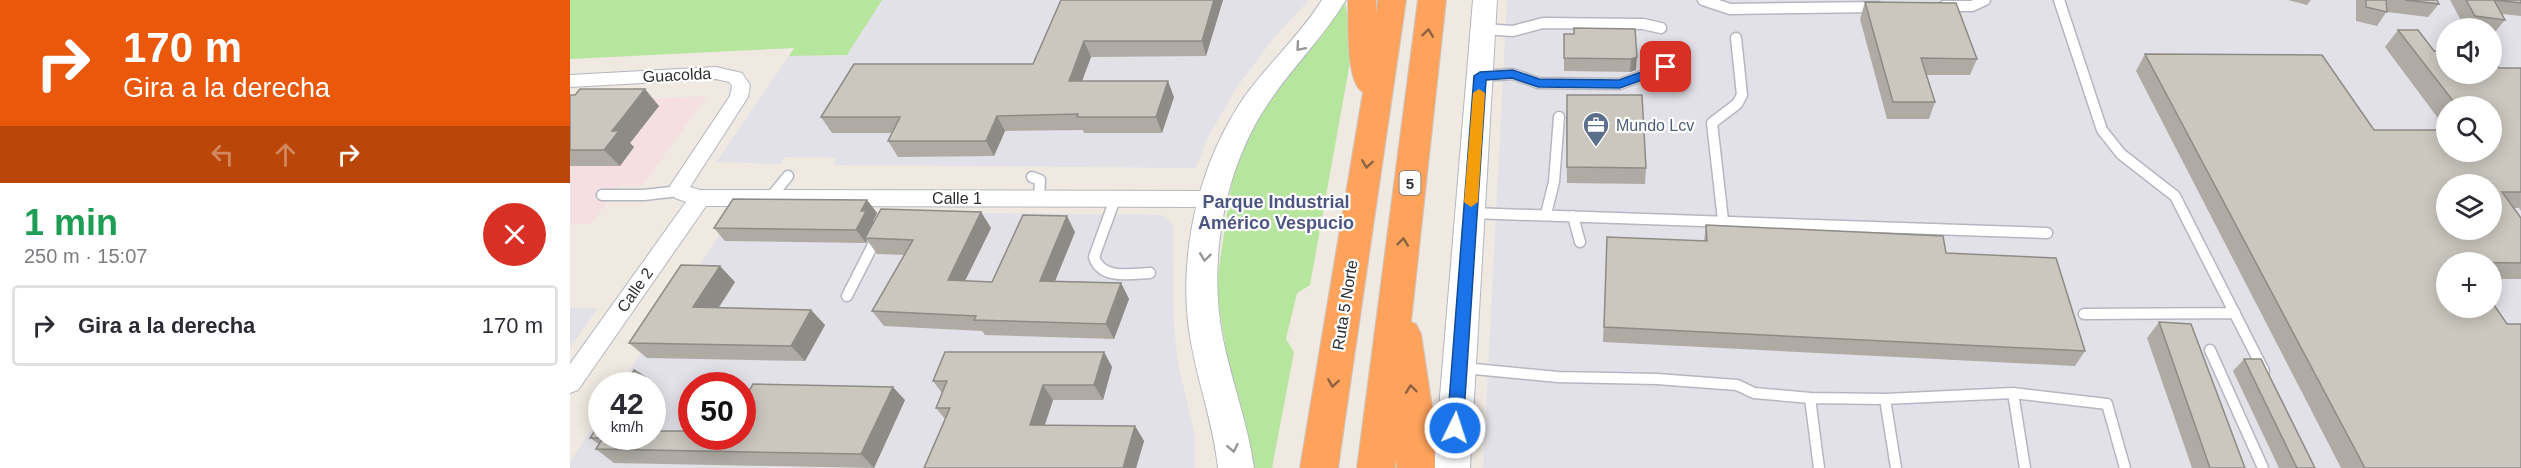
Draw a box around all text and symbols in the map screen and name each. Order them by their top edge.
map controls [2436,18,2502,318]
button: sound [2436,18,2502,84]
icon: right [24,24,102,102]
text: 170 m [123,24,242,71]
one-way arrow [1421,29,1433,38]
one-way arrow [1296,40,1307,51]
pin [1640,41,1691,92]
icon: arrive [1649,50,1682,83]
street label: Guacolda [642,65,712,85]
text: Gira a la derecha [123,73,330,103]
button: search [2436,96,2502,162]
office icon: Mundo Lcv [1581,110,1611,148]
place label: Mundo Lcv [1616,117,1694,134]
icon: left [206,138,239,171]
icon: ahead [269,138,302,171]
icon: right [332,138,365,171]
one-way arrow [1361,159,1373,168]
road number: 5 [1400,171,1420,195]
button: layers [2436,174,2502,240]
street label: Calle 1 [932,190,982,207]
district label: Parque Industrial Américo Vespucio [1198,192,1354,233]
text: 1 min [24,202,118,243]
button: close [483,203,546,266]
one-way arrow [1396,237,1408,246]
text: 250 m · 15:07 [24,245,147,267]
one-way arrow [1199,252,1211,262]
button: + [2436,252,2502,318]
street label: Ruta 5 Norte [1330,259,1361,351]
street label: Calle 2 [614,265,656,315]
icon: right [27,309,60,342]
text: Gira a la derecha [78,313,255,338]
text: 170 m [482,313,543,338]
speed limit sign: 50 [678,372,756,450]
one-way arrow [1327,379,1339,388]
one-way arrow [1405,384,1418,393]
text: 42 [610,387,644,420]
position arrow [1423,396,1487,460]
text: km/h [611,418,643,435]
one-way arrow [1226,443,1239,453]

